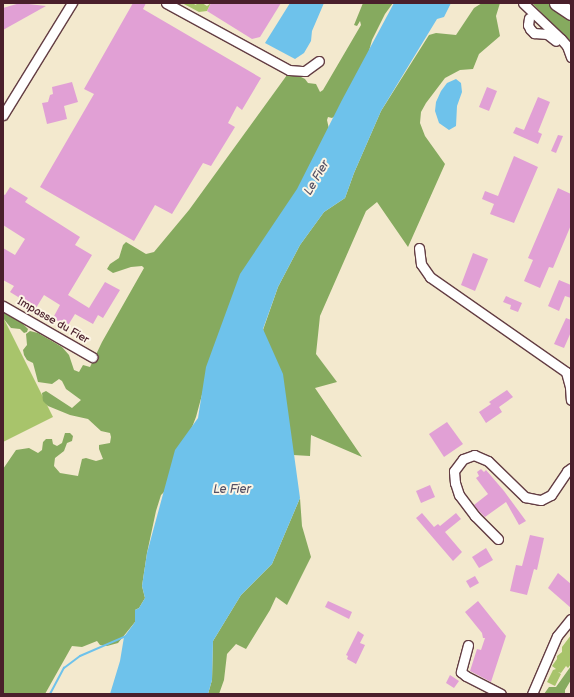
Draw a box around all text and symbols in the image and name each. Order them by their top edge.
water label: Le Fier [301,158,333,198]
street label: Impasse du Fier [15,295,91,347]
water label: Le Fier [213,483,251,497]

